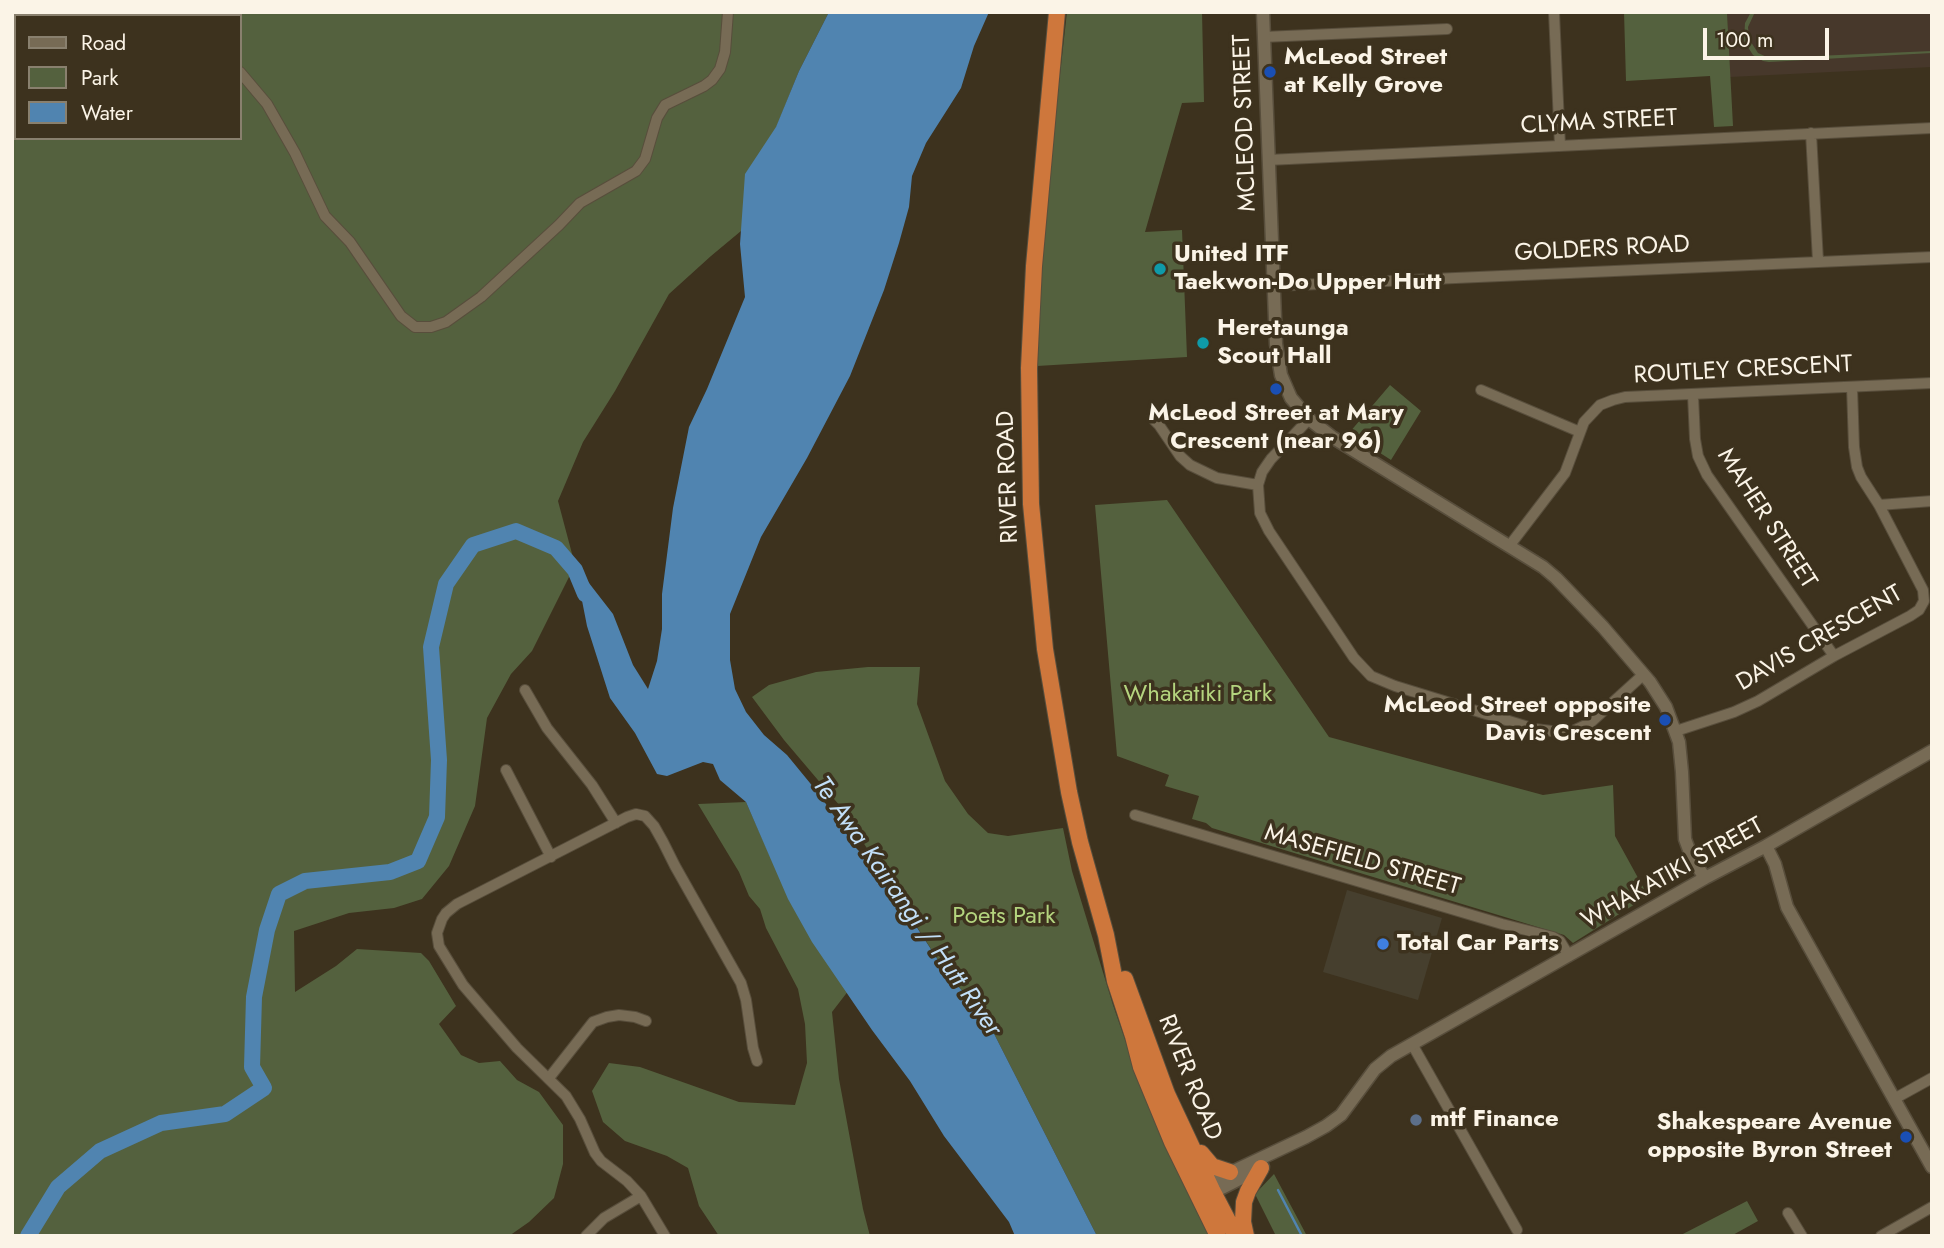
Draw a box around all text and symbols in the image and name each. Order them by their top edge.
legend [14,14,242,140]
scale bar [1706,14,1832,58]
text: 100 m [1716,25,1773,55]
text: Road [81,28,126,58]
street label: MCLEOD STREET [1229,34,1263,212]
place label: McLeod Street at Kelly Grove [1284,44,1447,100]
text: Park [81,63,118,93]
marker: McLeod Street at Kelly Grove [1262,64,1278,80]
text: Water [81,98,133,128]
street label: CLYMA STREET [1520,105,1678,141]
street label: GOLDERS ROAD [1514,231,1690,269]
place label: United ITF Taekwon-Do Upper Hutt [1174,241,1441,297]
marker: United ITF Taekwon-Do Upper Hutt [1152,261,1168,277]
place label: Heretaunga Scout Hall [1217,315,1349,371]
marker: Heretaunga Scout Hall [1195,335,1211,351]
street label: ROUTLEY CRESCENT [1633,351,1853,391]
marker: McLeod Street at Mary Crescent (near 96) [1268,381,1284,397]
place label: McLeod Street at Mary Crescent (near 96) [1148,400,1404,456]
street label: RIVER ROAD [992,410,1026,544]
street label: MAHER STREET [1710,443,1822,595]
street label: DAVIS CRESCENT [1732,580,1908,698]
park label: Whakatiki Park [1124,681,1272,709]
place label: McLeod Street opposite Davis Crescent [1384,692,1651,748]
marker: McLeod Street opposite Davis Crescent [1657,712,1673,728]
water label: Te Awa Kairangi / Hutt River [804,771,1008,1043]
street label: WHAKATIKI STREET [1577,812,1769,936]
street label: MASEFIELD STREET [1261,819,1463,903]
park label: Poets Park [952,903,1056,931]
place label: Total Car Parts [1397,930,1559,958]
marker: Total Car Parts [1375,936,1391,952]
street label: RIVER ROAD [1151,1011,1227,1145]
place label: mtf Finance [1430,1106,1559,1134]
place label: Shakespeare Avenue opposite Byron Street [1648,1109,1892,1165]
marker: mtf Finance [1408,1112,1424,1128]
marker: Shakespeare Avenue opposite Byron Street [1898,1129,1914,1145]

